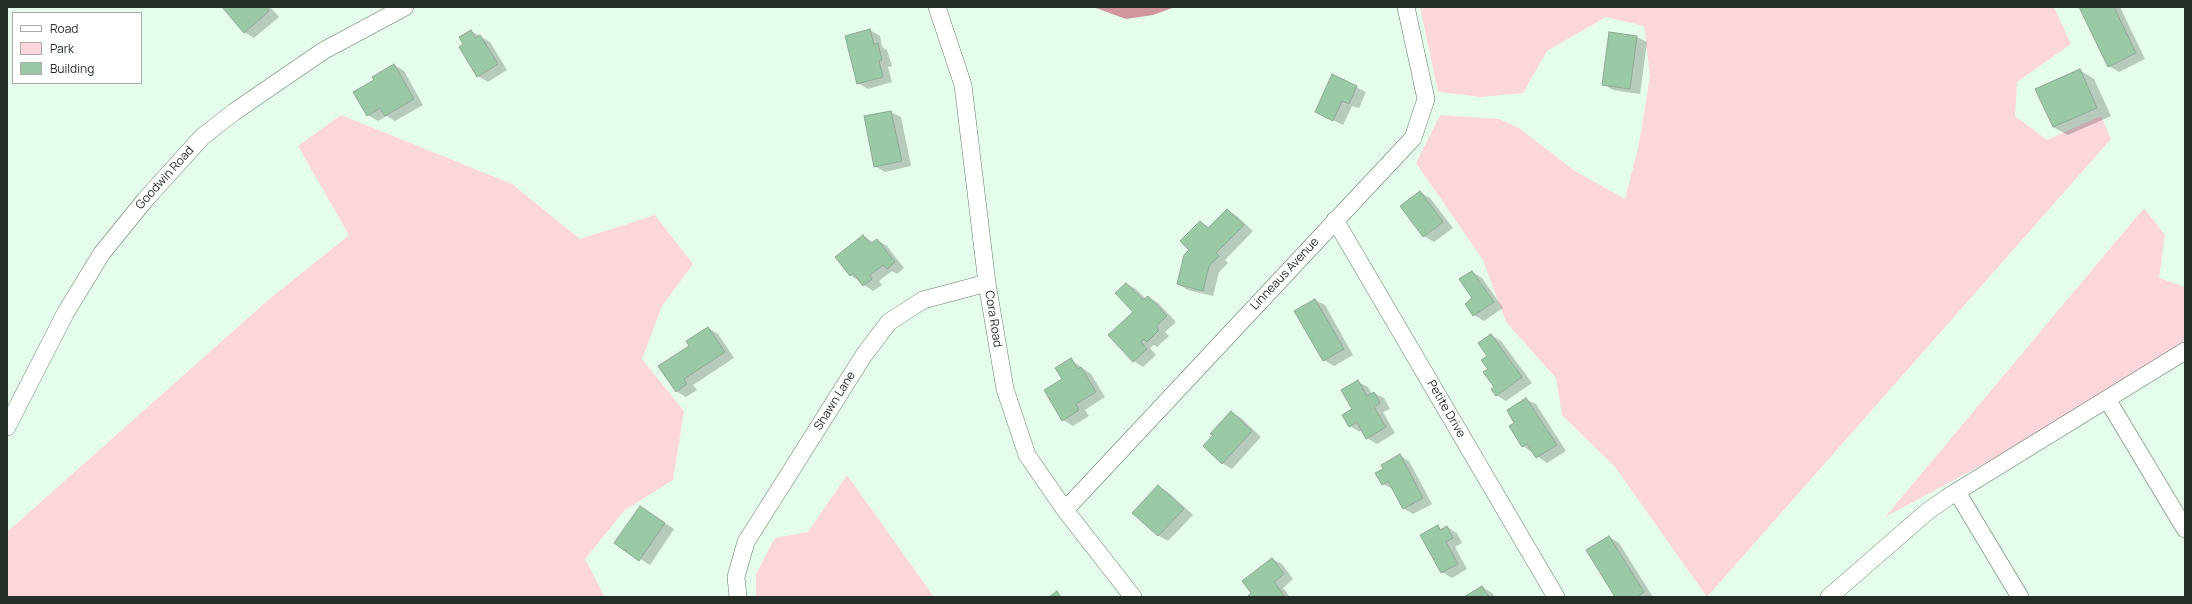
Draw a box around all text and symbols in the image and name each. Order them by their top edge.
legend [12,12,142,84]
text: Road [50,20,78,37]
text: Park [50,40,74,57]
text: Building [50,60,94,77]
street label: Goodwin Road [133,144,197,212]
street label: Linneaus Avenue [1248,235,1322,313]
street label: Cora Road [981,290,1005,348]
street label: Shawn Lane [811,369,859,433]
street label: Petite Drive [1424,378,1468,440]

